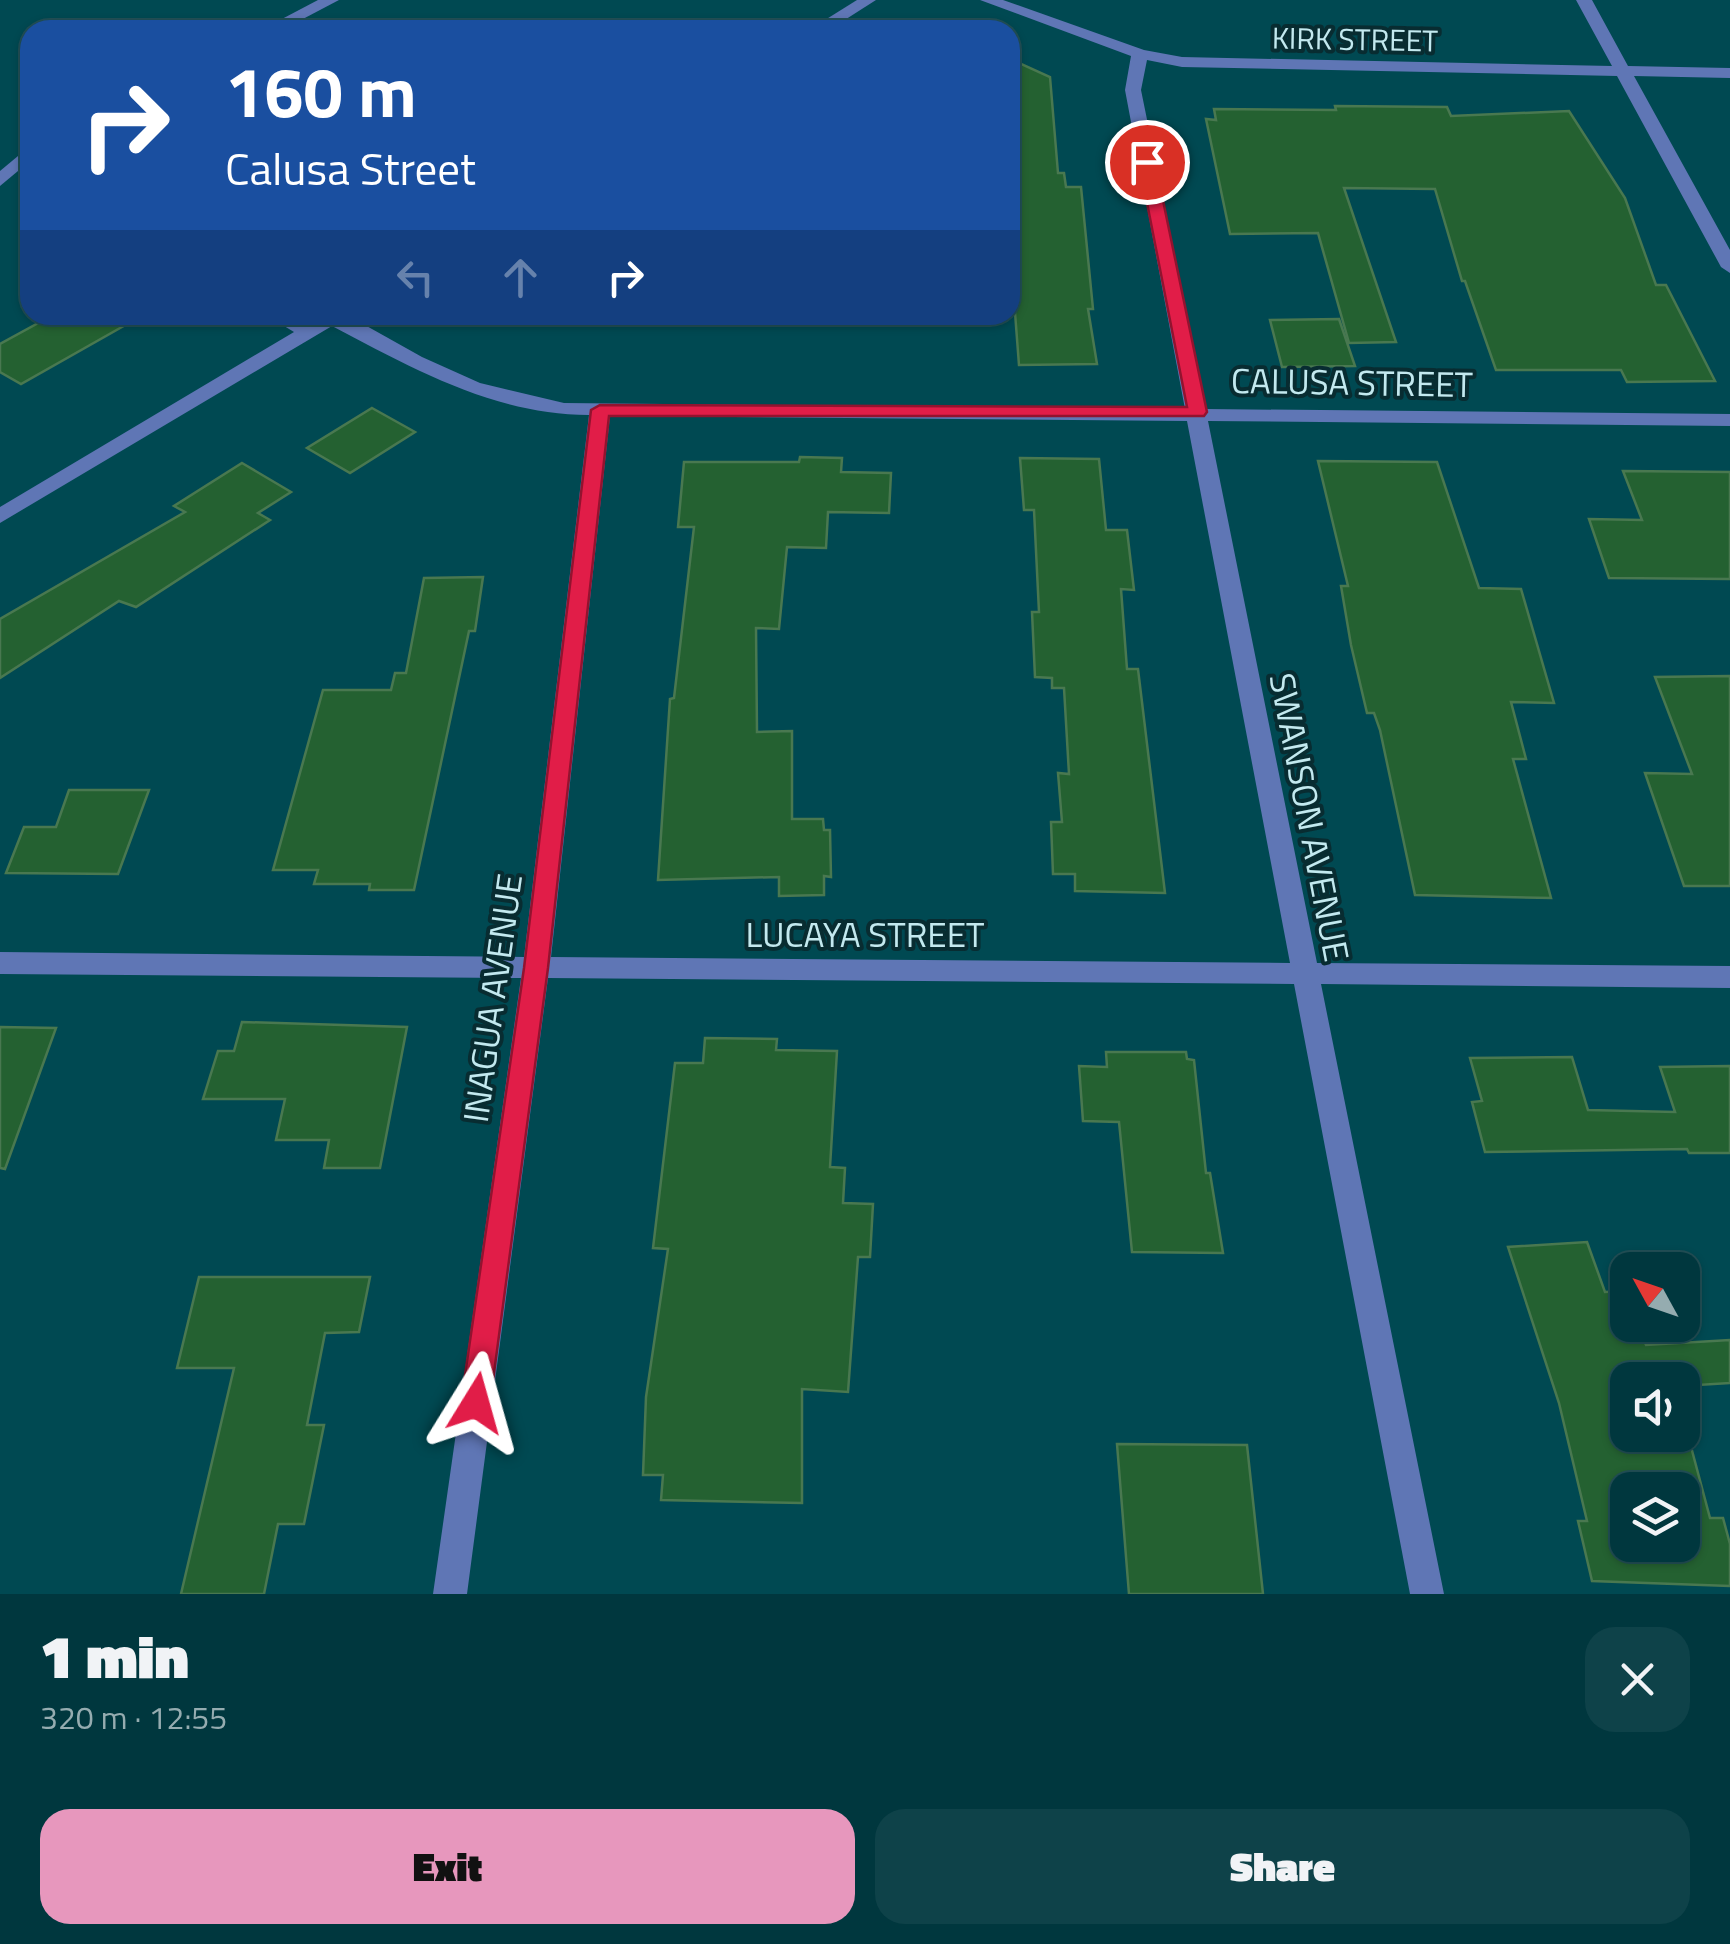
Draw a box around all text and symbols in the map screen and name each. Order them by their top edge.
street label: KIRK STREET [1272,15,1439,63]
text: 160 m [225,38,417,144]
icon: right [60,60,190,190]
pin [1105,120,1190,205]
text: Calusa Street [225,134,476,202]
icon: arrive [1120,135,1175,190]
icon: left [388,250,443,305]
icon: ahead [493,250,548,305]
icon: right [598,250,653,305]
street label: CALUSA STREET [1231,353,1473,411]
street label: SWANSON AVENUE [1256,668,1364,966]
street label: INAGUA AVENUE [448,870,536,1126]
street label: LUCAYA STREET [746,907,984,961]
north arrow [1610,1252,1700,1342]
map controls [1610,1252,1700,1562]
position arrow [424,1351,528,1455]
button: sound [1610,1362,1700,1452]
button: layers [1610,1472,1700,1562]
text: 1 min [40,1610,189,1701]
button: close [1585,1627,1690,1732]
text: 320 m · 12:55 [40,1693,227,1741]
button: Exit [40,1809,855,1924]
button: Share [875,1809,1690,1924]

